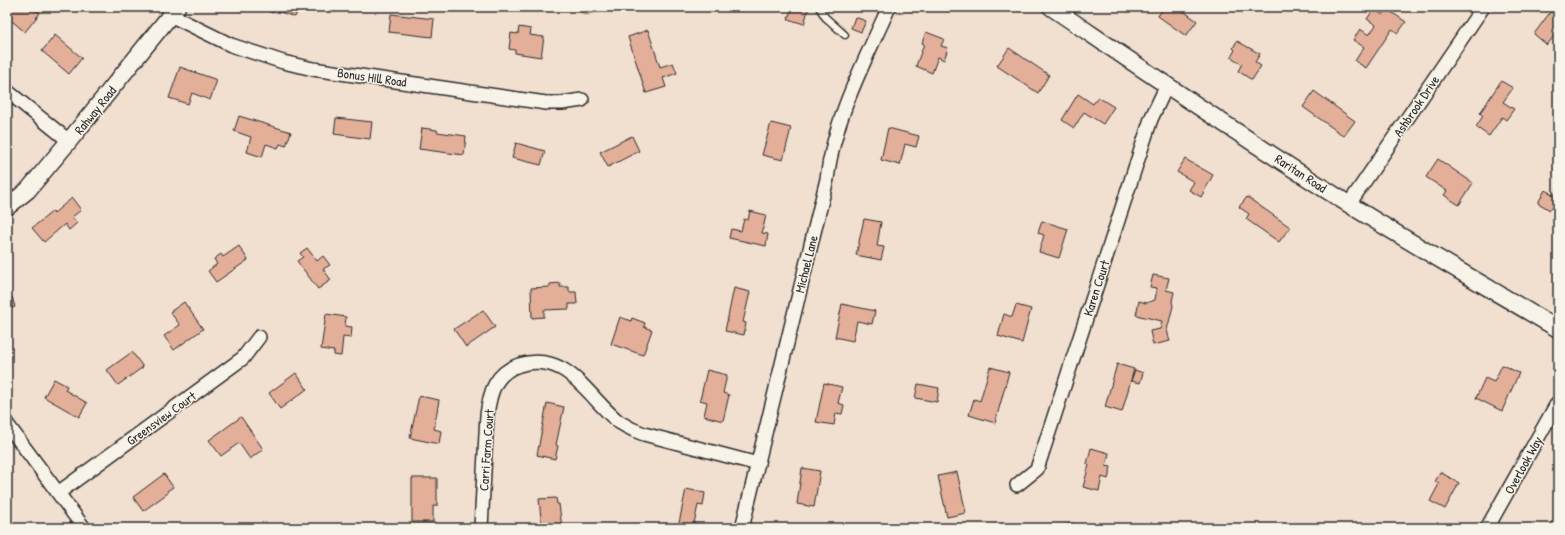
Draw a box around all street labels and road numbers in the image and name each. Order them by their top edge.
street label: Bonus Hill Road [336,63,408,91]
street label: Ashbrook Drive [1389,72,1443,140]
street label: Rahway Road [70,82,120,138]
street label: Raritan Road [1272,149,1330,197]
street label: Michael Lane [790,233,822,295]
street label: Karen Court [1078,257,1114,318]
street label: Greensview Court [123,386,200,449]
street label: Carri Farm Court [474,408,498,492]
street label: Overlook Way [1500,432,1547,497]

